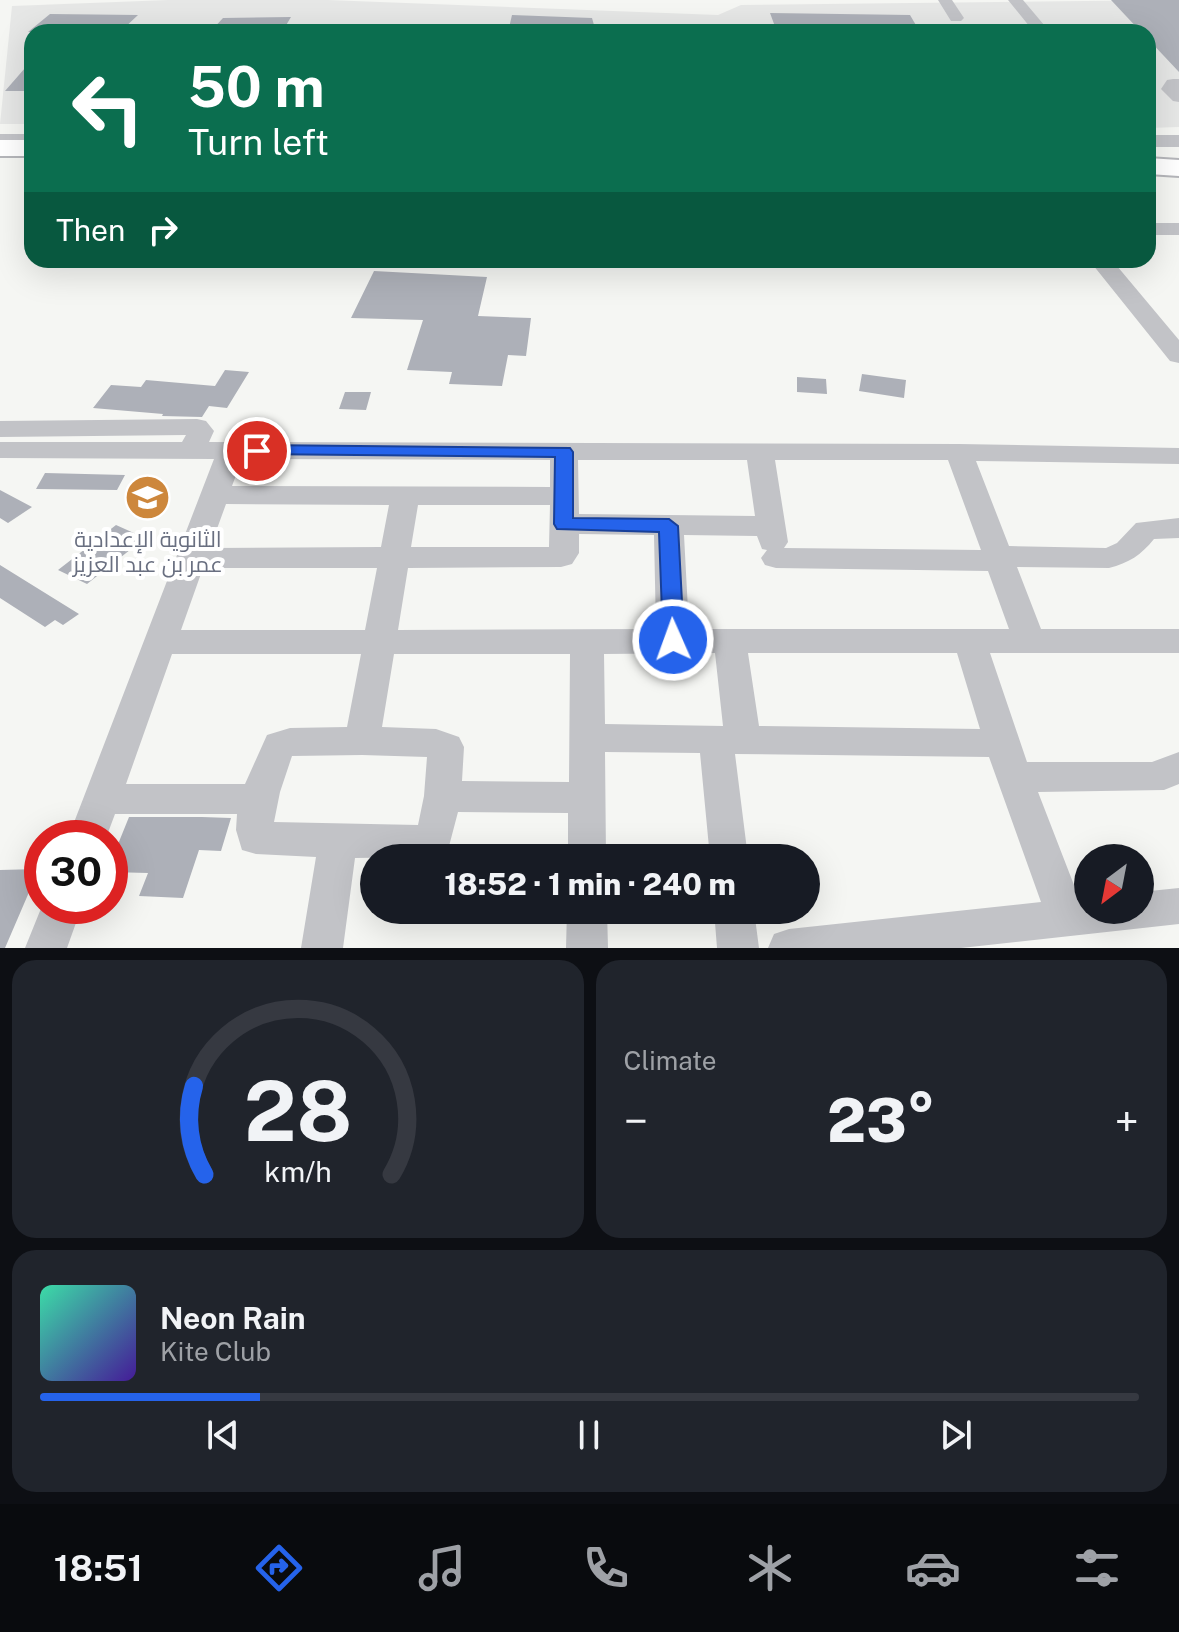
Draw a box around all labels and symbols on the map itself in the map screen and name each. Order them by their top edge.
pin [223,417,291,485]
school or university icon: الثانوية الإعدادية عمر بن عبد العزيز [124,474,172,522]
place label: الثانوية الإعدادية عمر بن عبد العزيز [71,526,223,578]
position arrow [631,598,715,682]
speed limit sign: 30 [24,820,128,924]
north arrow [1074,844,1154,924]

